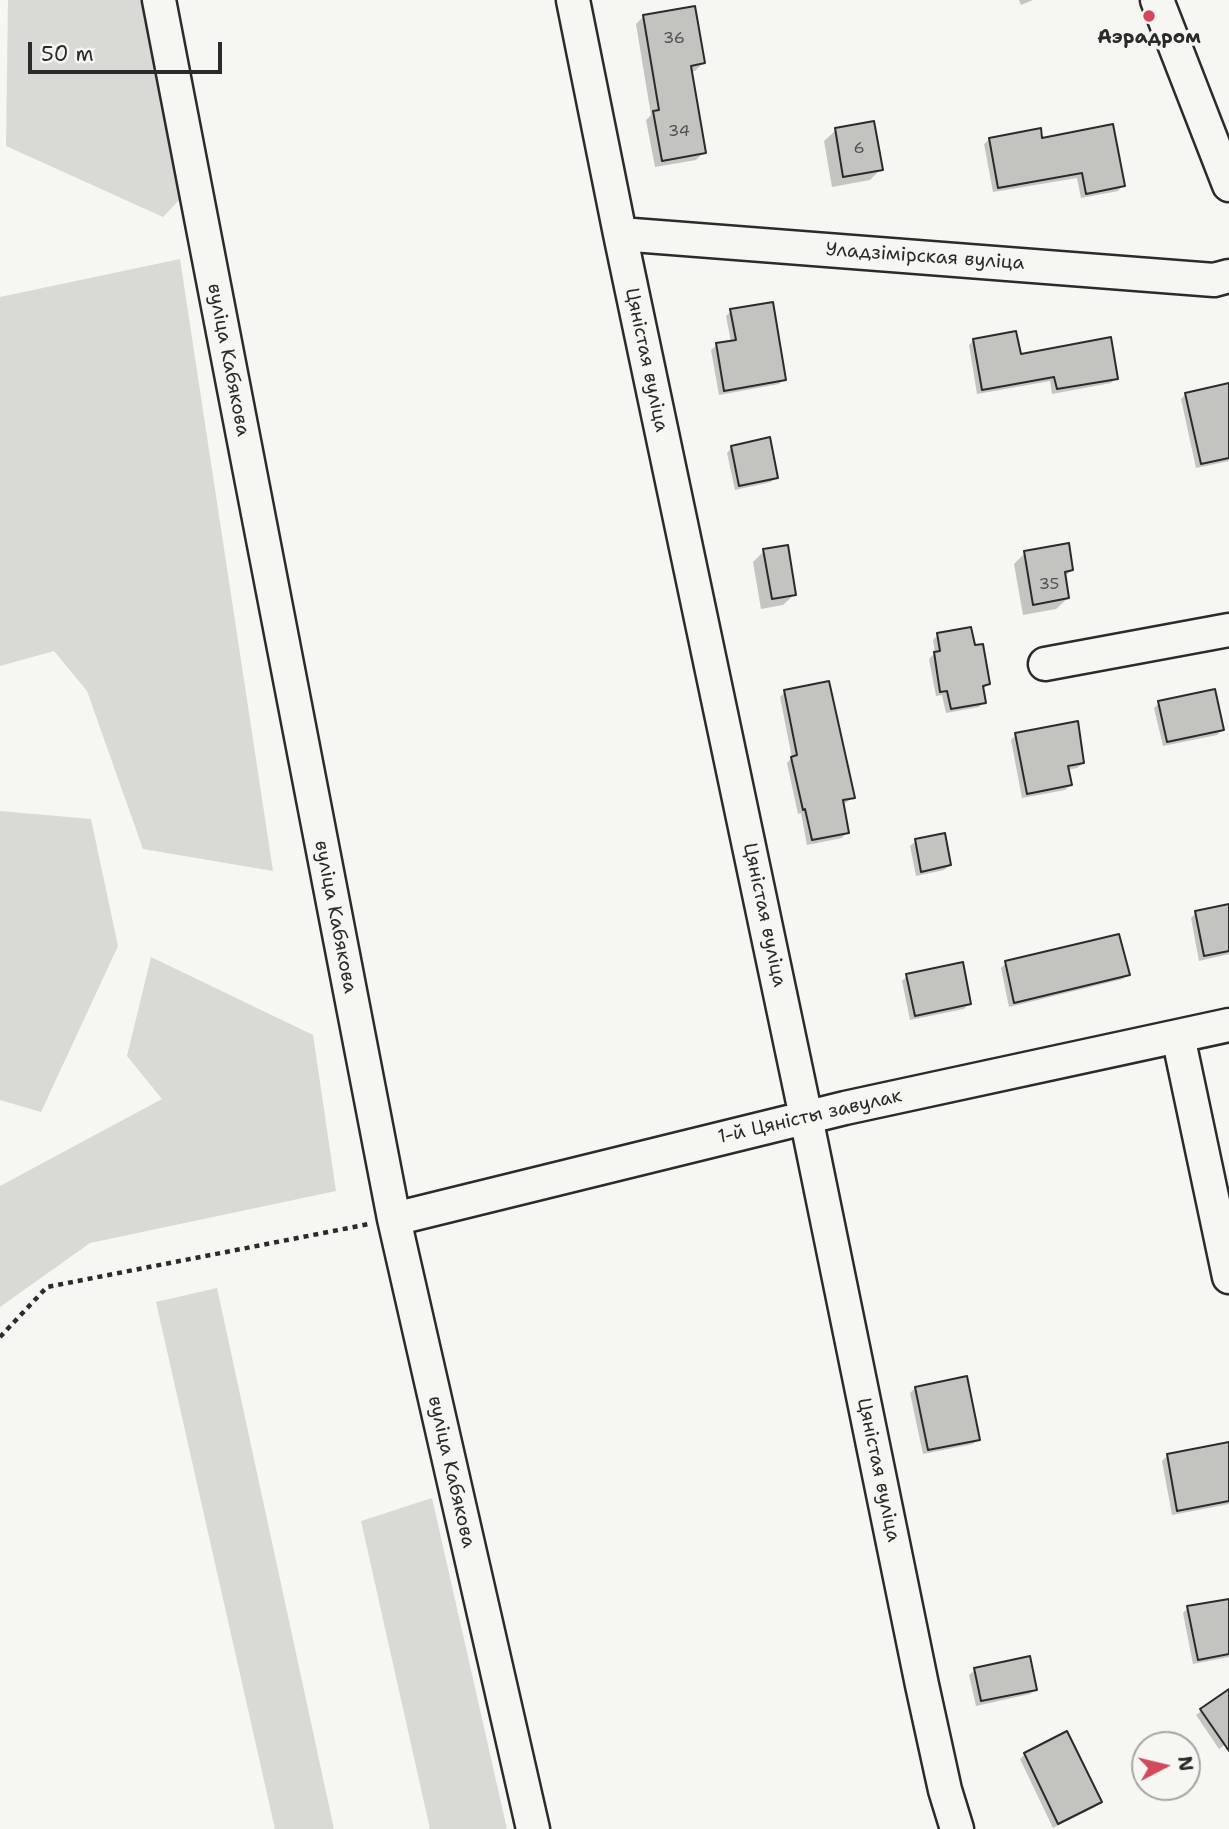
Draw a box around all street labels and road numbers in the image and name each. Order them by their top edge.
street label: Уладзімірская вуліца [825,239,1025,275]
street label: вуліца Кабякова [202,282,254,438]
street label: Цяністая вуліца [620,286,672,434]
street label: вуліца Кабякова [309,839,361,995]
street label: Цяністая вуліца [738,841,790,989]
street label: 1-й Цяністы завулак [716,1085,904,1149]
street label: вуліца Кабякова [422,1394,480,1550]
street label: Цяністая вуліца [852,1396,904,1544]

